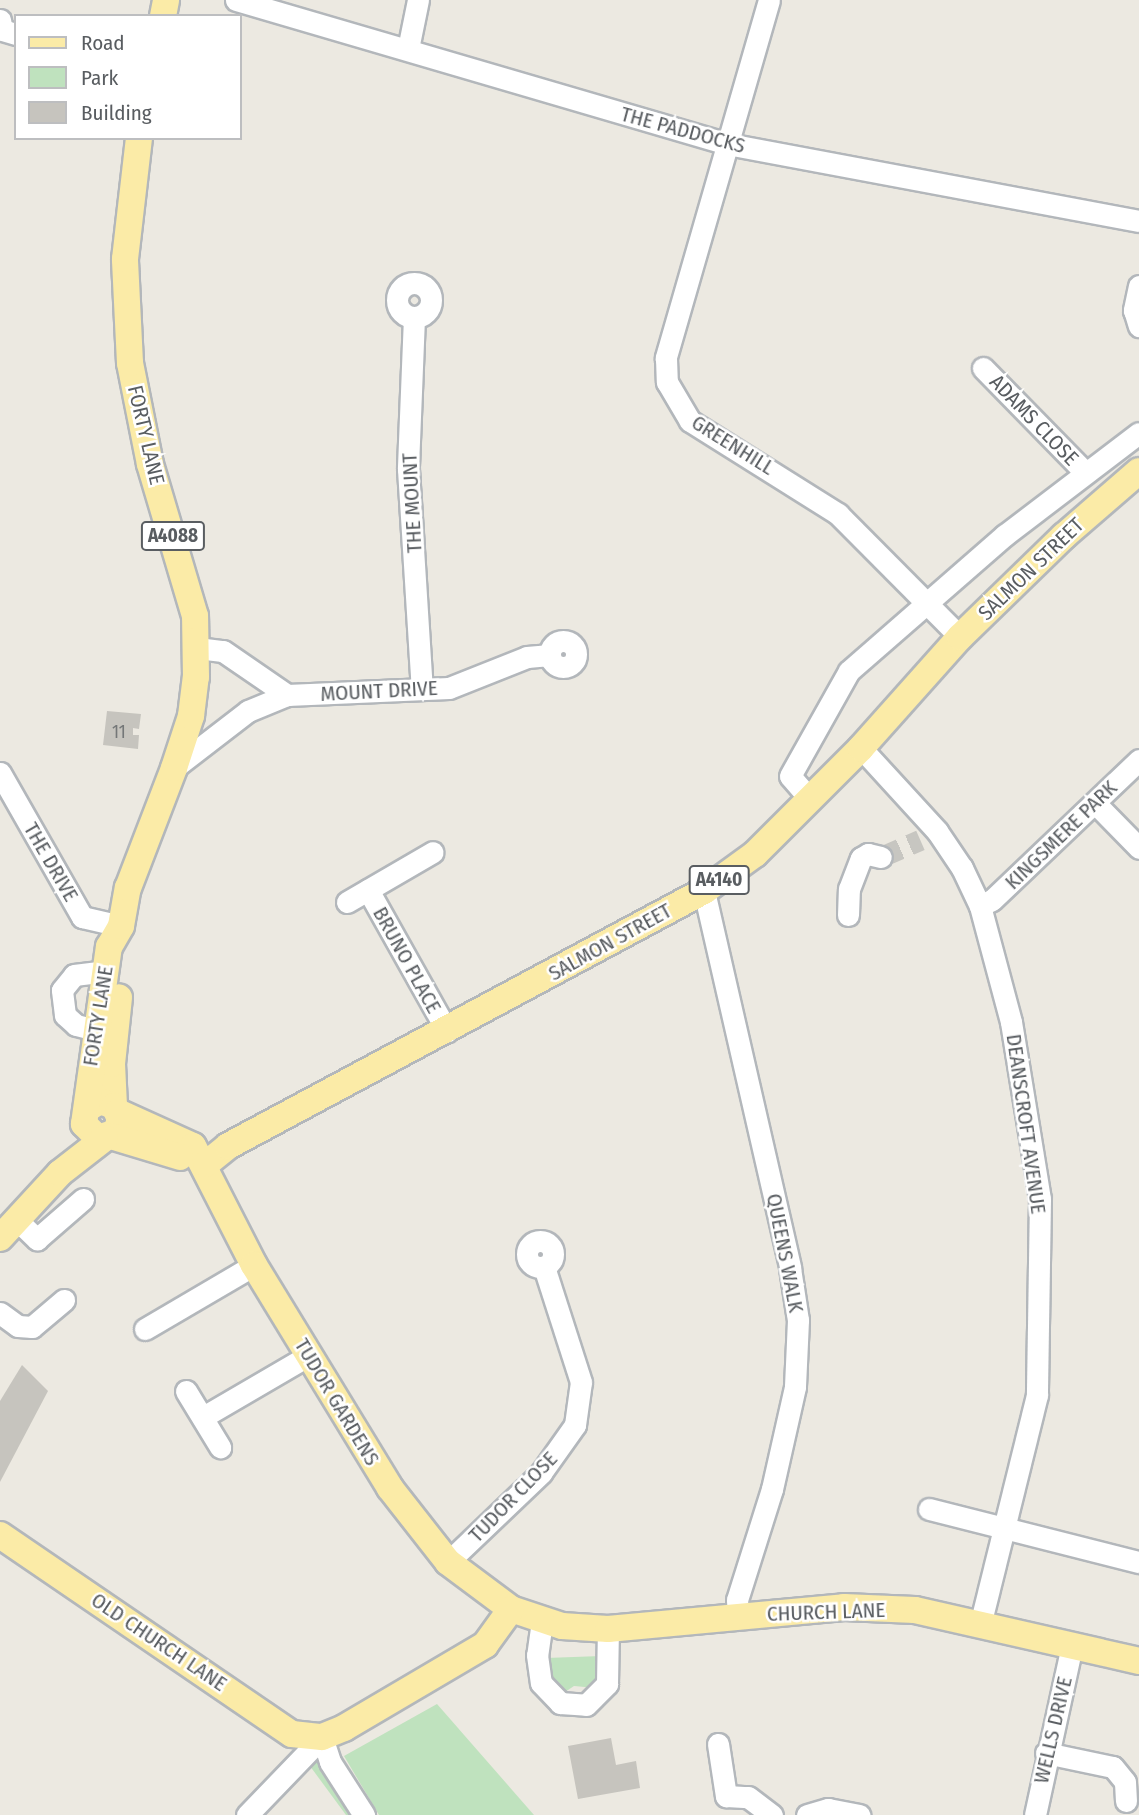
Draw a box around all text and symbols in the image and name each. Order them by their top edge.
legend [14,14,242,140]
text: Road [81,30,125,56]
text: Park [81,65,118,91]
text: Building [81,100,152,126]
street label: THE PADDOCKS [618,101,748,159]
street label: ADAMS CLOSE [984,369,1084,471]
street label: FORTY LANE [122,383,170,487]
street label: GREENHILL [687,410,779,480]
street label: THE MOUNT [397,452,427,554]
street label: SALMON STREET [973,512,1089,626]
road number: A4088 [140,520,206,552]
street label: MOUNT DRIVE [320,675,438,707]
house number: 11 [112,721,126,743]
street label: KINGSMERE PARK [1000,775,1122,895]
street label: THE DRIVE [18,818,84,906]
road number: A4140 [688,864,750,895]
street label: SALMON STREET [544,898,676,986]
street label: BRUNO PLACE [367,902,447,1018]
street label: FORTY LANE [78,964,118,1068]
street label: DEANSCROFT AVENUE [1001,1032,1051,1216]
street label: QUEENS WALK [761,1191,809,1315]
street label: TUDOR GARDENS [289,1334,385,1470]
street label: TUDOR CLOSE [464,1446,562,1548]
street label: OLD CHURCH LANE [87,1587,231,1697]
street label: CHURCH LANE [766,1597,886,1627]
street label: WELLS DRIVE [1028,1674,1078,1786]

